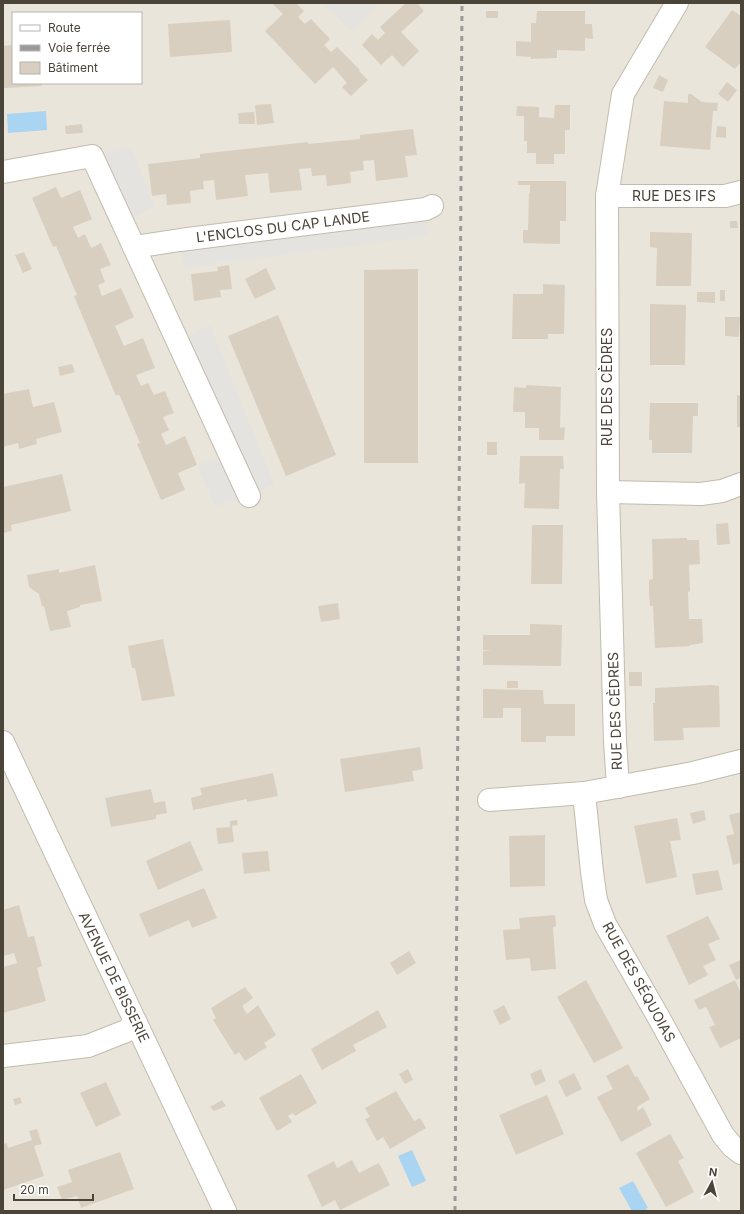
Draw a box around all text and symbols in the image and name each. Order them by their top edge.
legend [12,12,142,84]
text: Route [48,20,81,35]
text: Voie ferrée [48,40,110,55]
text: Bâtiment [48,60,98,75]
street label: RUE DES IFS [632,187,716,204]
street label: L'ENCLOS DU CAP LANDE [195,207,371,246]
street label: RUE DES CÈDRES [598,328,615,446]
street label: RUE DES CÈDRES [604,652,625,770]
street label: AVENUE DE BISSERIE [75,909,153,1045]
street label: RUE DES SÉQUOIAS [599,919,680,1045]
north arrow [692,1162,732,1202]
text: N [708,1165,718,1180]
scale bar [14,1176,93,1202]
text: 20 m [20,1182,49,1197]

